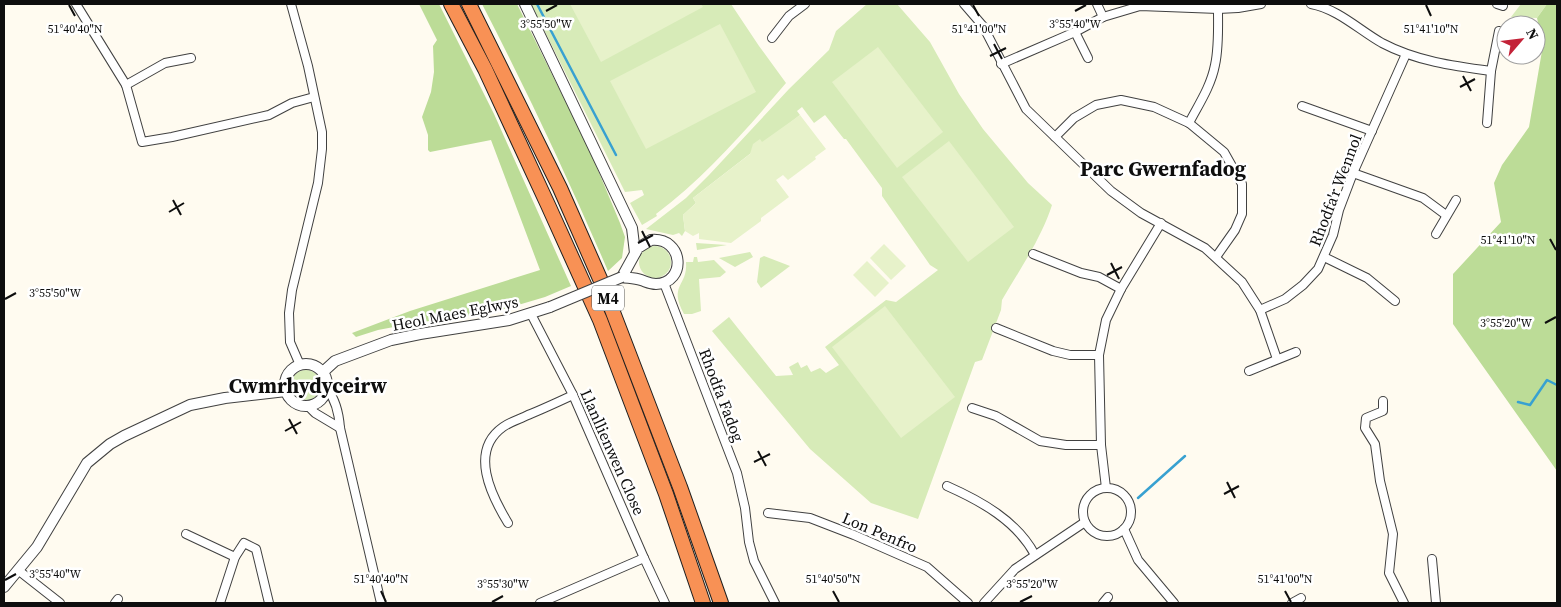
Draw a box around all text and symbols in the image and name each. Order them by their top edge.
north arrow [1496,15,1546,65]
text: 3°55'50"W [520,16,572,32]
text: 3°55'40"W [1049,16,1101,32]
text: 51°40'40"N [47,21,103,37]
text: 51°41'00"N [951,21,1007,37]
text: 51°41'10"N [1403,21,1459,37]
text: N [1521,25,1544,43]
street label: Rhodfa'r Wennol [1303,130,1367,249]
district label: Parc Gwernfadog [1080,154,1247,183]
text: 51°41'10"N [1480,232,1536,248]
text: 3°55'50"W [29,285,81,301]
road number: M4 [592,286,624,310]
street label: Heol Maes Eglwys [390,290,520,336]
text: 3°55'20"W [1480,315,1532,331]
street label: Rhodfa Fadog [694,345,750,445]
district label: Cwmrhydyceirw [229,371,388,400]
street label: Llanllienwen Close [575,385,651,519]
street label: Lon Penfro [839,506,921,558]
text: 3°55'40"W [29,566,81,582]
text: 51°40'40"N [353,571,409,587]
text: 51°40'50"N [805,571,861,587]
text: 51°41'00"N [1257,571,1313,587]
text: 3°55'30"W [477,576,529,592]
text: 3°55'20"W [1006,576,1058,592]

